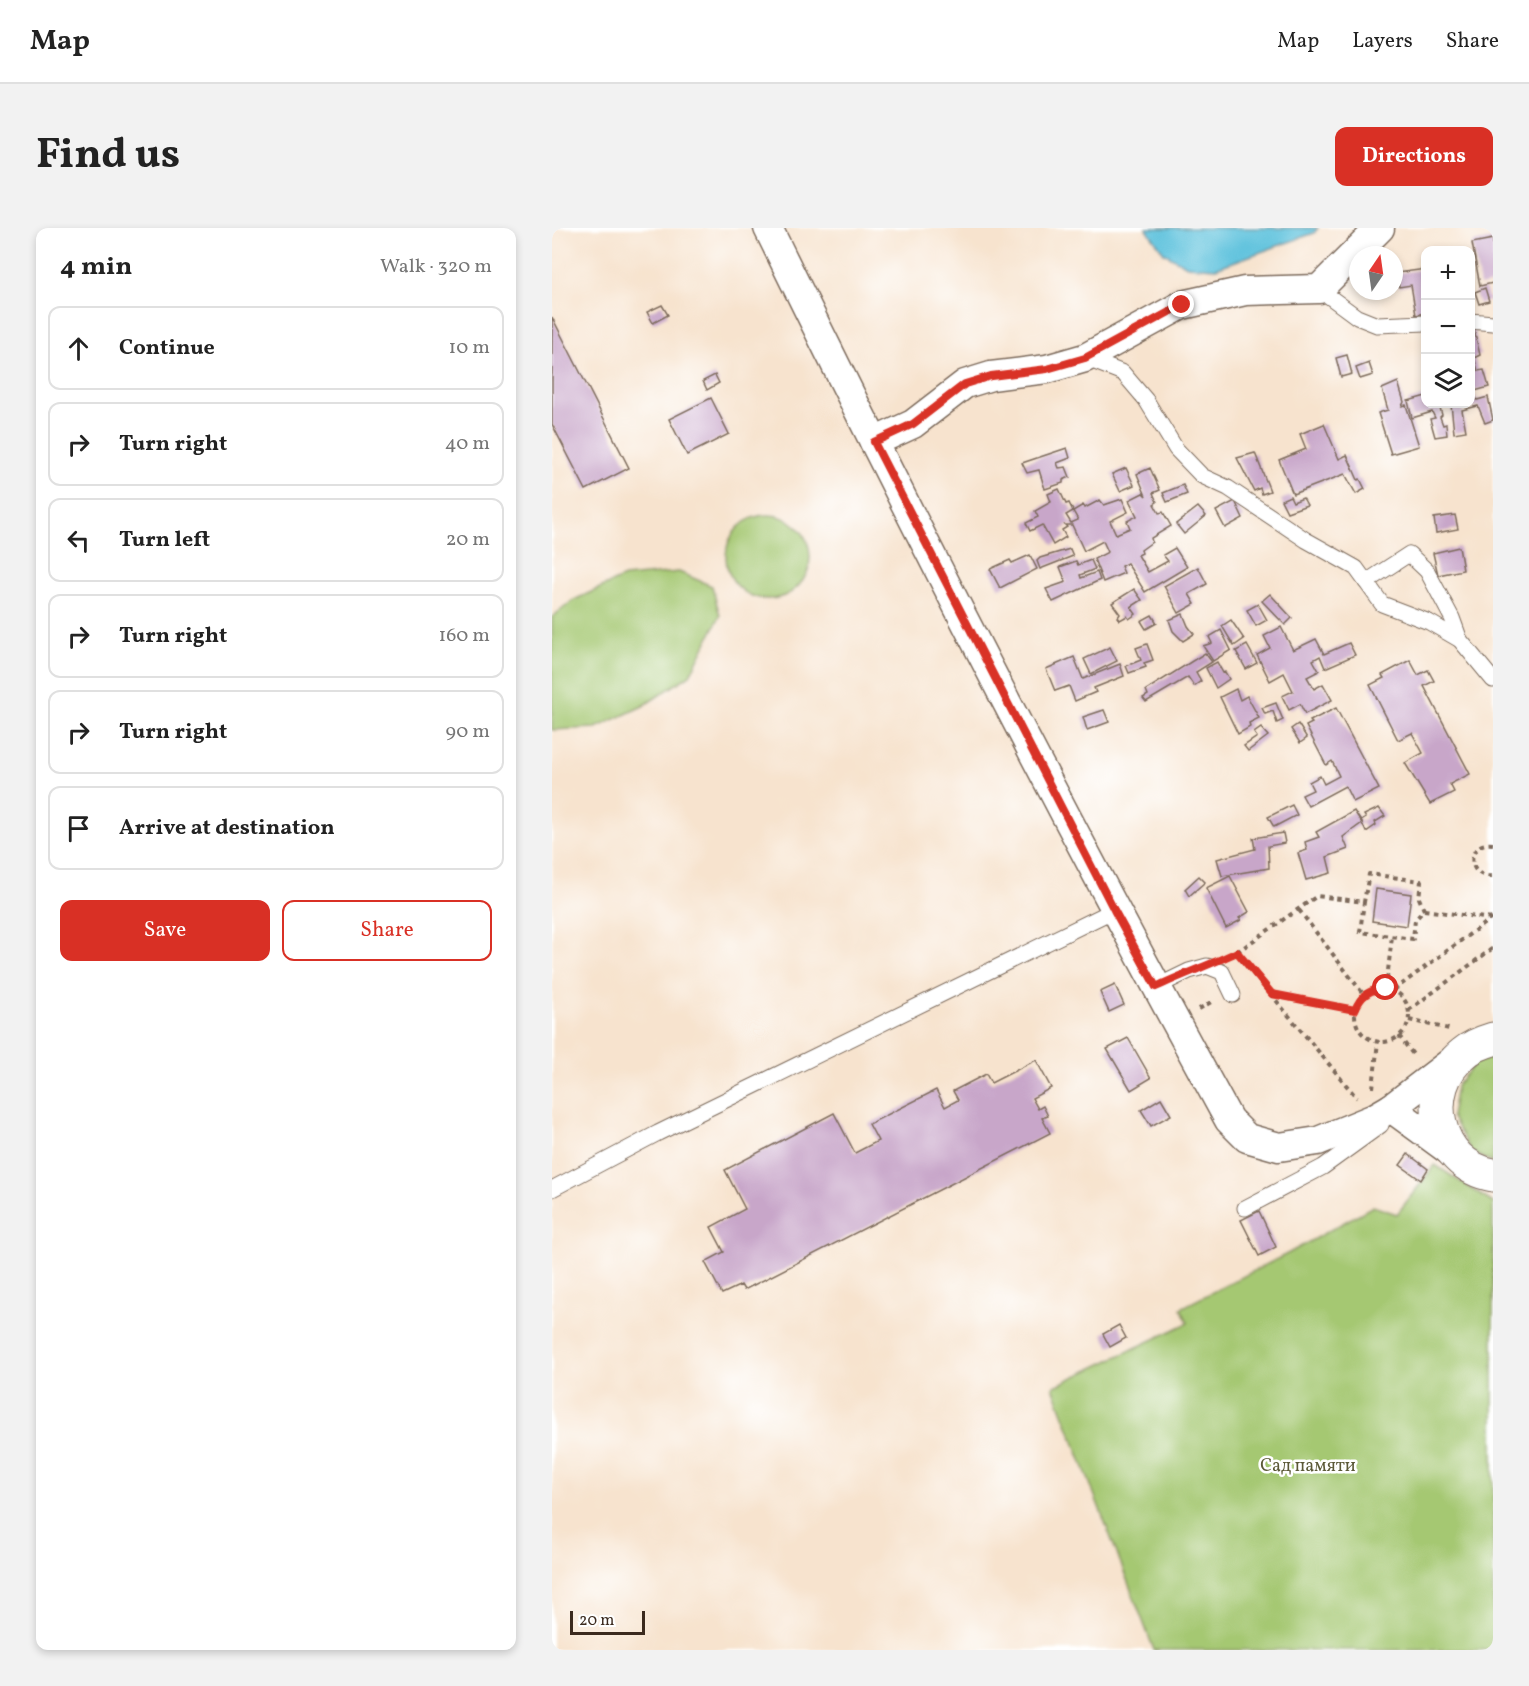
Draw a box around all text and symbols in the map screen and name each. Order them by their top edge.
text: Map [30,22,90,61]
text: Map [1277,27,1319,56]
text: Layers [1352,27,1413,56]
text: Share [1446,27,1499,56]
text: Find us [36,127,180,186]
button: Directions [1335,127,1493,186]
north arrow [1349,246,1403,300]
map controls [1421,246,1475,408]
button: + [1421,246,1475,300]
text: 4 min [60,249,132,285]
text: Walk · 320 m [380,253,492,281]
route end [1168,291,1194,317]
button: − [1421,300,1475,354]
icon: ahead [62,332,95,365]
text: Continue [119,333,215,364]
text: 10 m [449,334,490,362]
button: layers [1421,354,1475,408]
icon: right [62,428,95,461]
text: Turn right [119,429,227,460]
text: 40 m [445,430,490,458]
icon: left [62,524,95,557]
text: Turn left [119,525,210,556]
text: 20 m [446,526,490,554]
icon: right [62,620,95,653]
text: Turn right [119,621,227,652]
text: 160 m [438,622,490,650]
icon: right [62,716,95,749]
text: Turn right [119,717,227,748]
text: 90 m [446,718,490,746]
icon: arrive [62,812,95,845]
text: Arrive at destination [119,813,335,844]
button: Save [60,900,270,961]
button: Share [282,900,492,961]
route start [1372,974,1398,1000]
park label: Сад памяти [1260,1454,1356,1479]
scale bar [570,1608,645,1636]
text: 20 m [579,1610,614,1632]

